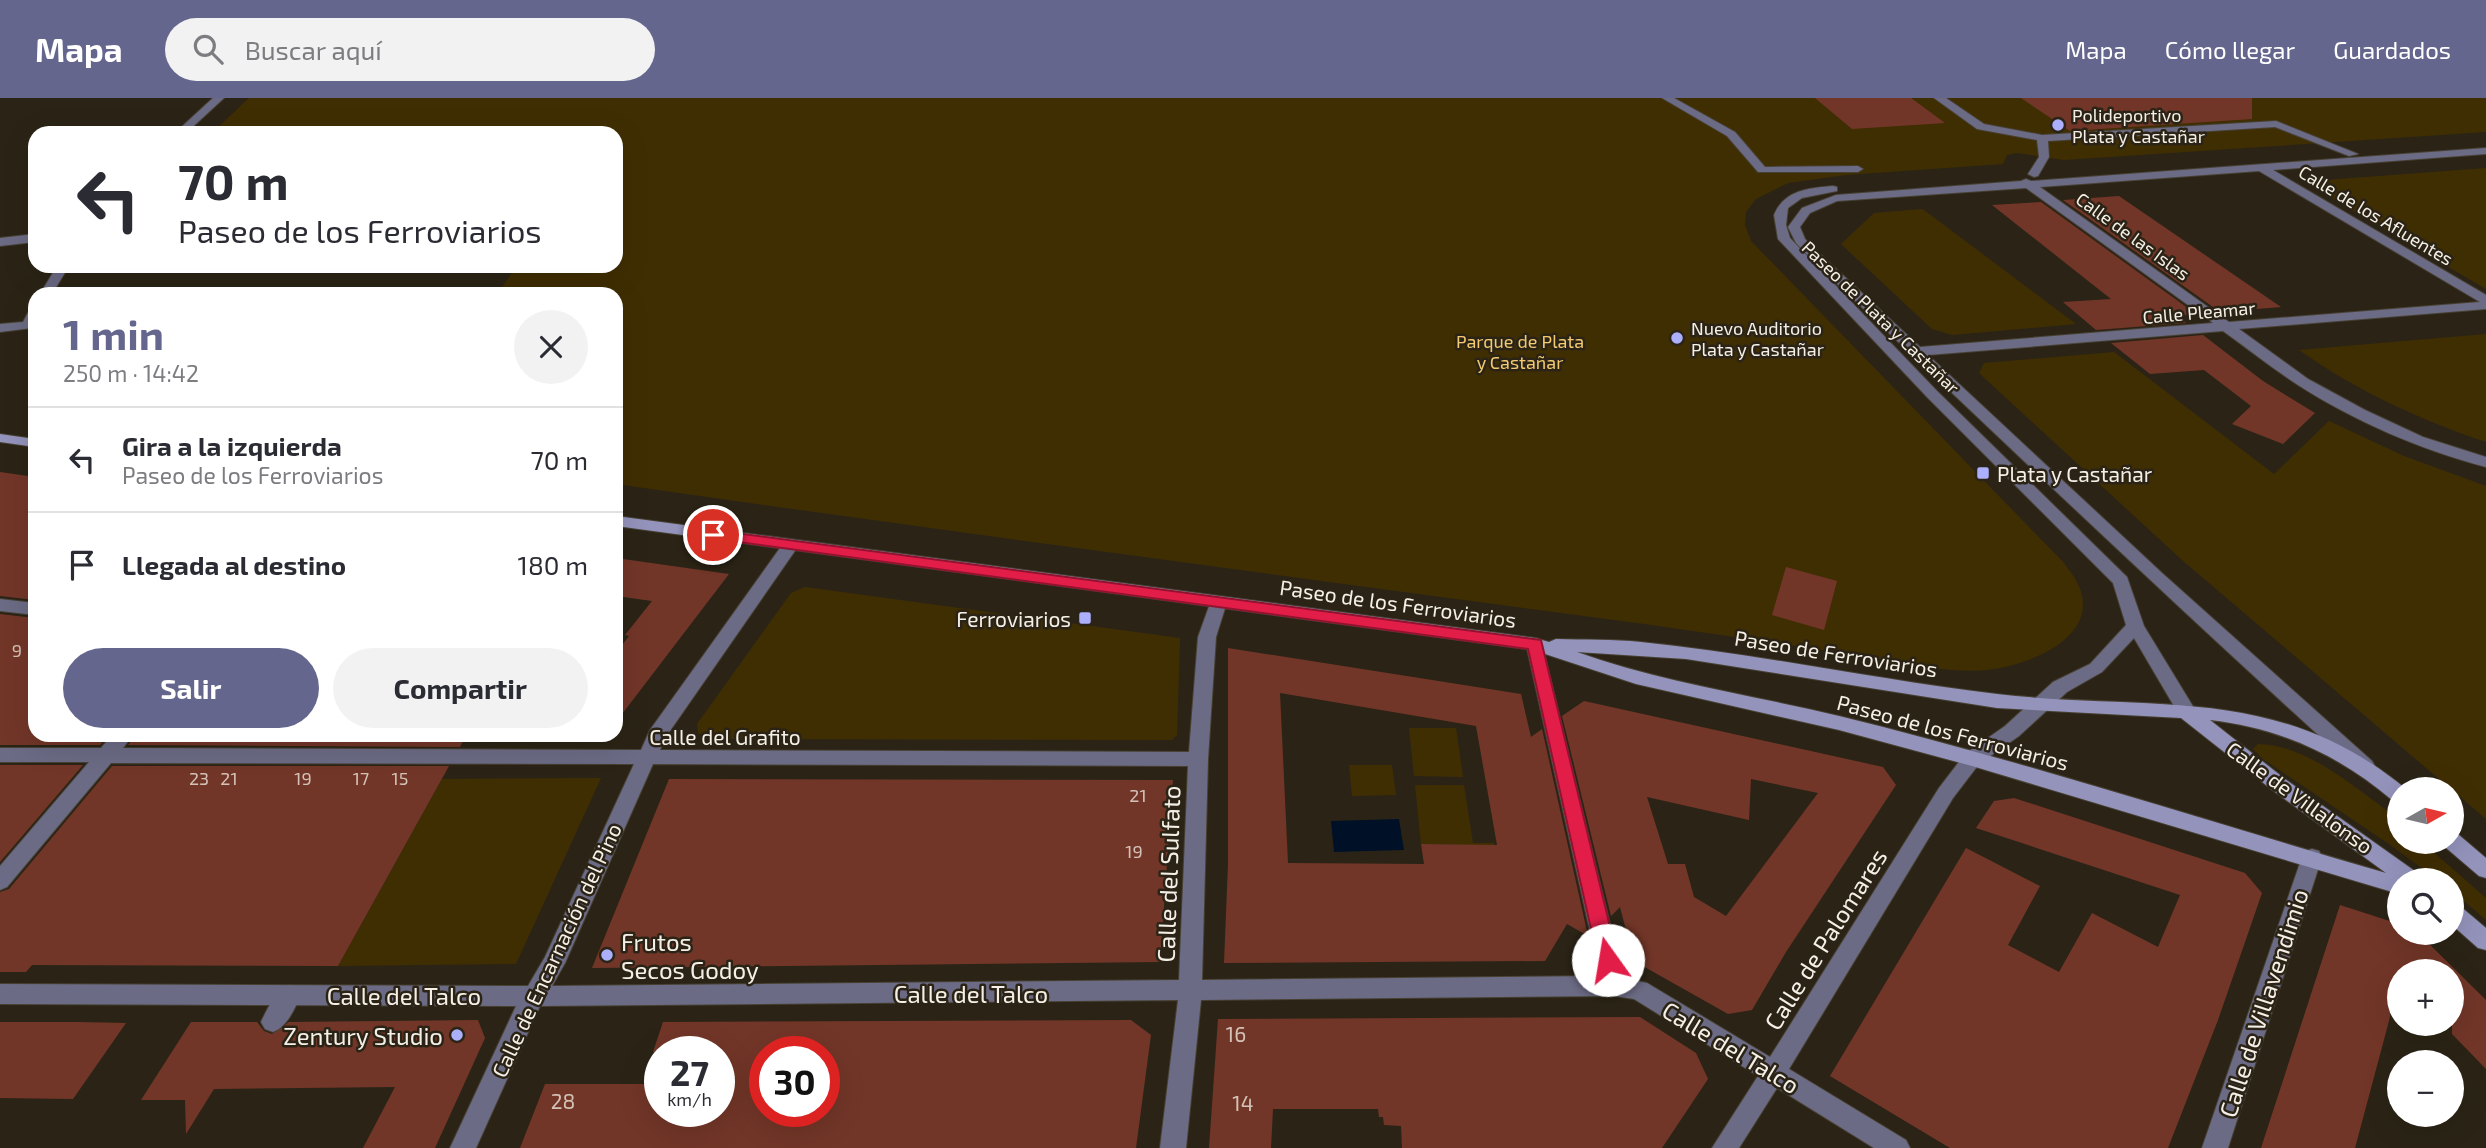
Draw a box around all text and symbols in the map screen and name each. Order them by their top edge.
search box [165,18,655,81]
text: Mapa [35,29,123,69]
icon: search [189,30,227,68]
text: Buscar aquí [245,34,382,65]
text: Mapa [2065,35,2127,64]
text: Cómo llegar [2165,35,2295,64]
text: Guardados [2333,35,2451,64]
place label: Polideportivo Plata y Castañar [2072,104,2205,147]
marker: Polideportivo Plata y Castañar [2050,117,2066,133]
text: 70 m [178,151,289,210]
icon: left [63,154,154,245]
street label: Calle de los Afluentes [2295,160,2457,270]
street label: Calle de las Islas [2072,187,2194,285]
text: Paseo de los Ferroviarios [178,211,542,249]
street label: Paseo de Plata y Castañar [1798,236,1964,398]
street label: Calle Pleamar [2142,296,2256,328]
text: 1 min [63,308,164,358]
button: close [514,310,588,384]
place label: Nuevo Auditorio Plata y Castañar [1691,317,1824,360]
park label: Parque de Plata y Castañar [1456,330,1584,373]
marker: Nuevo Auditorio Plata y Castañar [1669,330,1685,346]
text: 250 m · 14:42 [63,359,199,387]
text: Gira a la izquierda [122,430,342,461]
icon: left [63,441,101,479]
text: 70 m [530,444,588,475]
text: Paseo de los Ferroviarios [122,461,383,489]
place label: Plata y Castañar [1997,461,2153,486]
marker: Plata y Castañar [1975,465,1991,481]
pin [683,505,743,565]
icon: arrive [694,516,732,554]
icon: arrive [63,546,101,584]
text: Llegada al destino [122,549,346,580]
text: 180 m [518,549,588,580]
street label: Paseo de los Ferroviarios [1278,574,1518,632]
place label: Ferroviarios [956,606,1071,631]
marker: Ferroviarios [1077,610,1093,626]
street label: Paseo de Ferroviarios [1733,625,1939,681]
house number: 9 [12,639,22,661]
button: Salir [63,648,319,728]
button: Compartir [333,648,588,728]
street label: Paseo de los Ferroviarios [1835,689,2071,775]
street label: Calle del Grafito [649,724,801,749]
street label: Calle de Villalonso [2222,736,2378,858]
house number: 23 [189,767,209,789]
house number: 21 [220,767,238,789]
house number: 19 [294,767,312,789]
house number: 17 [353,767,369,789]
house number: 15 [392,767,408,789]
north arrow [2387,777,2464,854]
map controls [2387,777,2464,1127]
house number: 21 [1129,784,1147,806]
street label: Calle del Sulfato [1150,785,1186,963]
street label: Calle de Encarnación del Pino [486,819,626,1081]
house number: 19 [1125,840,1143,862]
street label: Calle de Palomares [1758,843,1892,1035]
button: search [2387,868,2464,945]
street label: Calle de Villavendimio [2212,885,2314,1121]
position arrow [1571,923,1645,997]
place label: Frutos Secos Godoy [621,927,759,984]
marker: Frutos Secos Godoy [599,947,615,963]
button: + [2387,959,2464,1036]
street label: Calle del Talco [894,979,1048,1008]
street label: Calle del Talco [327,981,481,1010]
street label: Calle del Talco [1657,995,1805,1099]
place label: Zentury Studio [283,1021,443,1050]
house number: 16 [1226,1021,1246,1046]
marker: Zentury Studio [449,1027,465,1043]
speed limit sign: 30 [749,1036,840,1127]
button: − [2387,1050,2464,1127]
text: 27 [670,1051,709,1093]
house number: 28 [551,1088,575,1113]
text: km/h [667,1088,712,1110]
house number: 14 [1232,1090,1254,1115]

